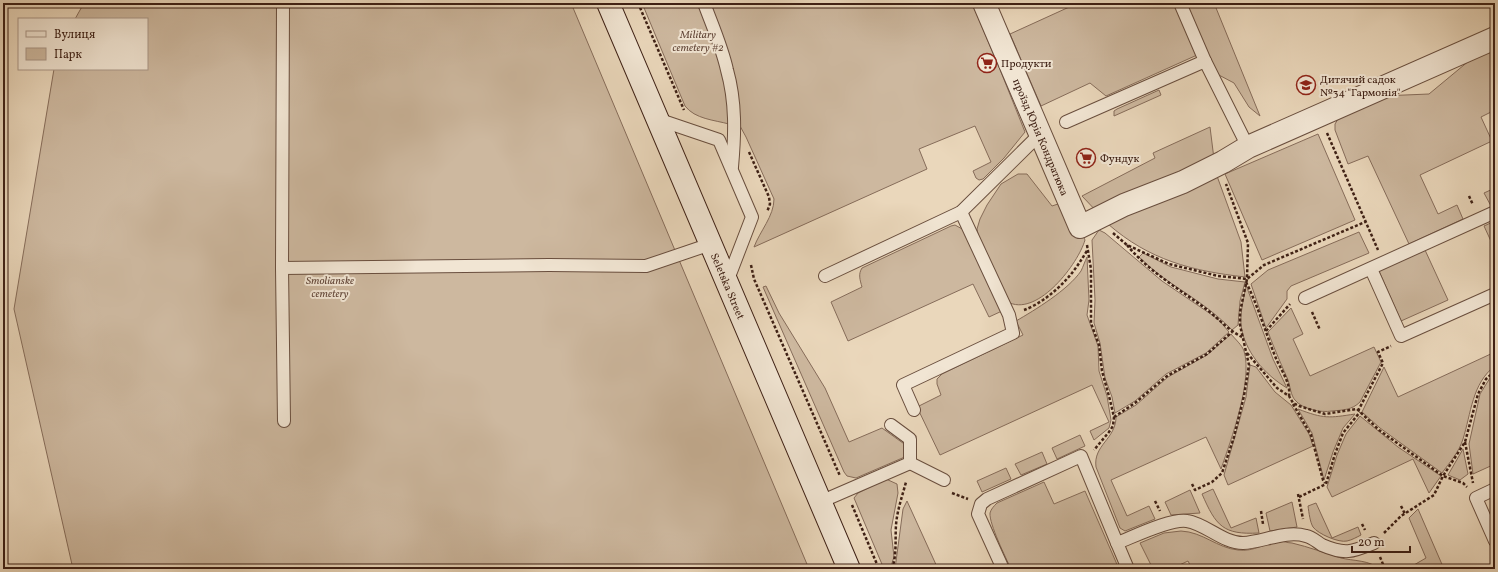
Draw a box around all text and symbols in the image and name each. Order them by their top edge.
legend [18,18,148,70]
text: Вулиця [54,27,95,43]
park label: Military cemetery #2 [673,28,724,56]
text: Парк [54,47,82,63]
supermarket icon: Продукти [976,52,998,74]
place label: Продукти [1001,57,1052,72]
place label: Дитячий садок №34 "Гармонія" [1320,73,1401,101]
school or university icon: Дитячий садок №34 "Гармонія" [1295,74,1317,96]
street label: проїзд Юрія Кондратюка [1008,77,1071,199]
supermarket icon: Фундук [1075,147,1097,169]
place label: Фундук [1100,152,1140,167]
street label: Seletska Street [706,251,747,322]
park label: Smolianske cemetery [306,274,354,302]
scale bar [1352,528,1410,554]
text: 20 m [1358,535,1385,551]

